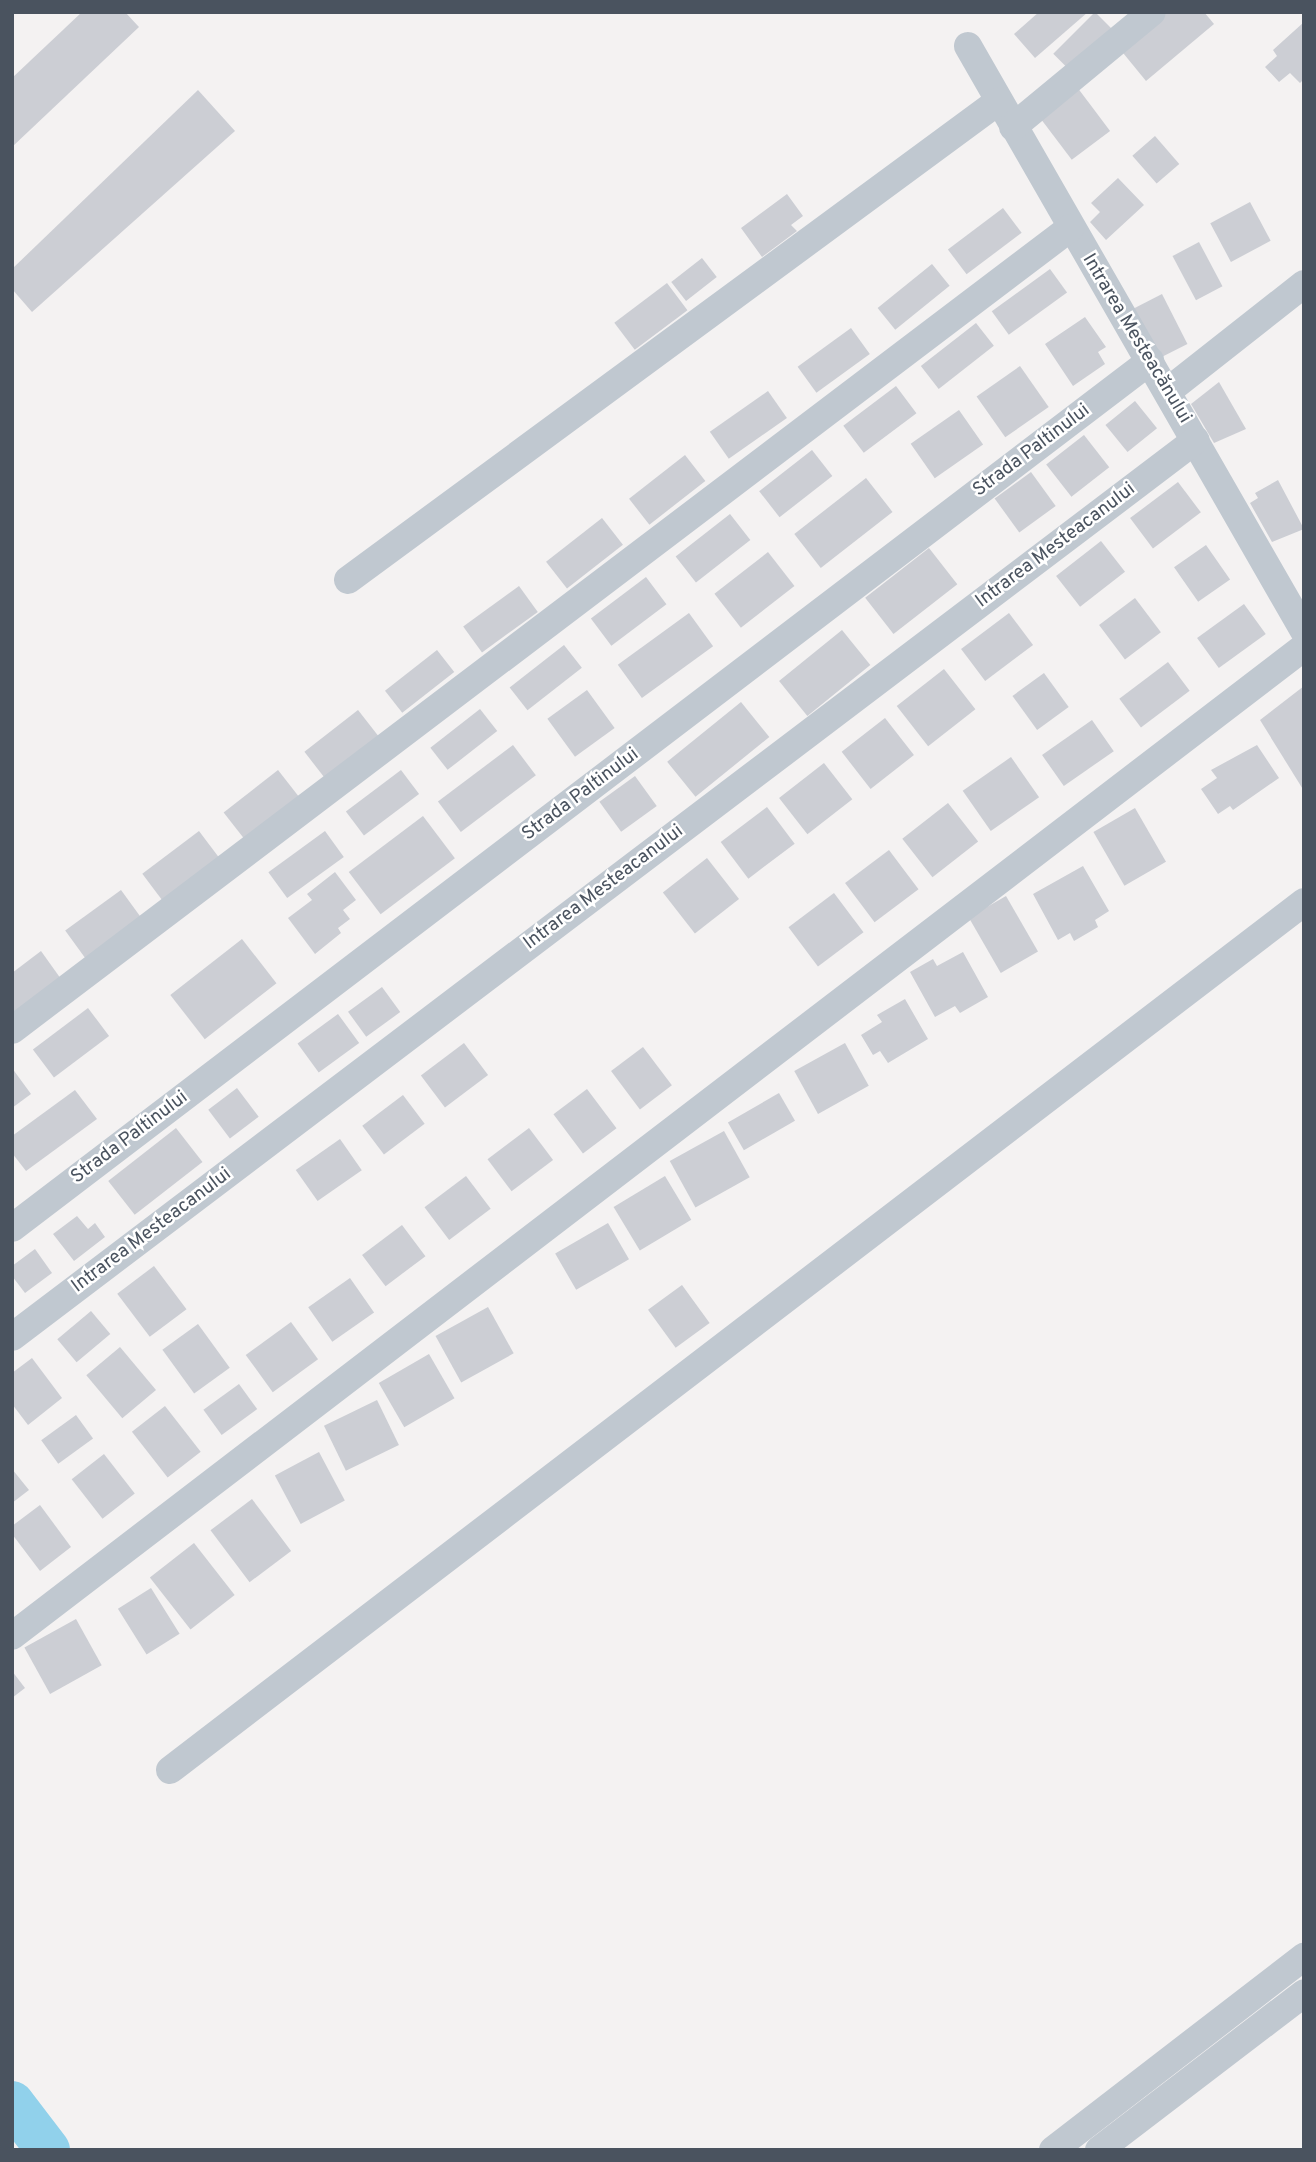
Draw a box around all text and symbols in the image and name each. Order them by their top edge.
street label: Intrarea Mesteacănului [1076,250,1196,428]
street label: Strada Paltinului [969,400,1095,502]
street label: Intrarea Mesteacanului [972,479,1140,613]
street label: Strada Paltinului [518,744,644,846]
street label: Intrarea Mesteacanului [520,821,688,955]
street label: Strada Paltinului [67,1087,193,1189]
street label: Intrarea Mesteacanului [68,1164,236,1298]

